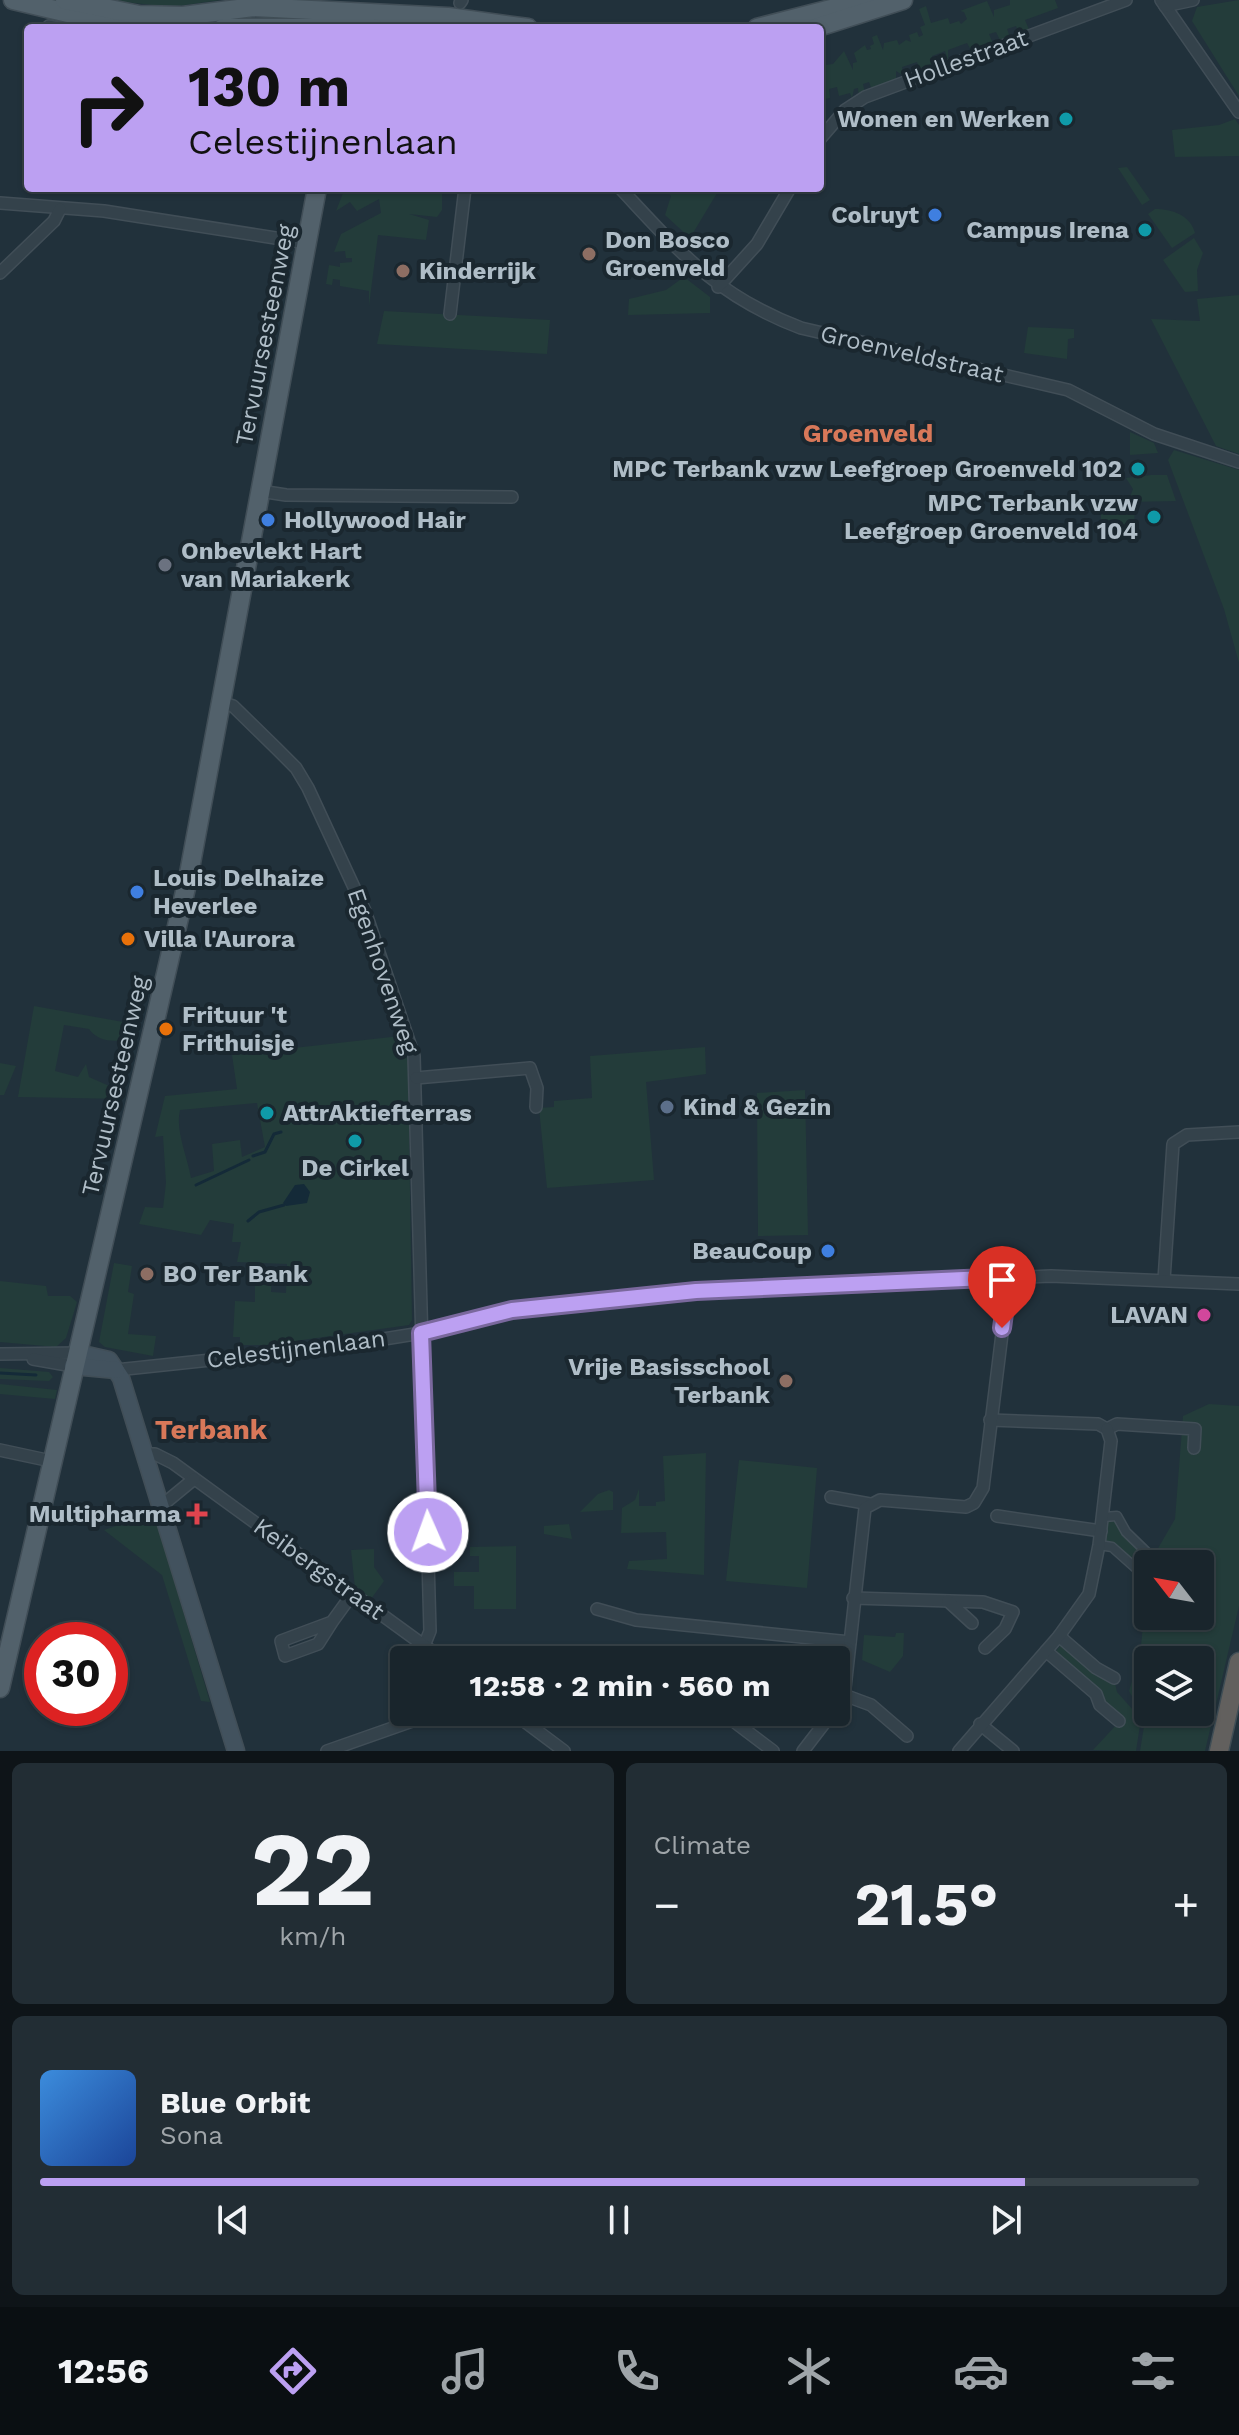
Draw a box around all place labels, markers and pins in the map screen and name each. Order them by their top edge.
place label: Wonen en Werken [837,105,1050,133]
marker: Wonen en Werken [1057,110,1075,128]
place label: Colruyt [831,201,920,229]
marker: Colruyt [926,206,944,224]
place label: Campus Irena [966,216,1129,244]
marker: Campus Irena [1136,221,1154,239]
place label: Don Bosco Groenveld [605,226,730,282]
marker: Don Bosco Groenveld [580,245,598,263]
place label: Kinderrijk [419,257,536,285]
marker: Kinderrijk [394,262,412,280]
place label: MPC Terbank vzw Leefgroep Groenveld 102 [612,455,1122,483]
marker: MPC Terbank vzw Leefgroep Groenveld 102 [1129,460,1147,478]
place label: MPC Terbank vzw Leefgroep Groenveld 104 [844,489,1138,545]
place label: Hollywood Hair [284,506,466,534]
marker: MPC Terbank vzw Leefgroep Groenveld 104 [1145,508,1163,526]
marker: Hollywood Hair [259,511,277,529]
place label: Onbevlekt Hart van Mariakerk [180,537,362,593]
marker: Onbevlekt Hart van Mariakerk [156,556,174,574]
place label: Louis Delhaize Heverlee [153,864,324,920]
marker: Louis Delhaize Heverlee [128,883,146,901]
place label: Villa l'Aurora [144,925,295,953]
marker: Villa l'Aurora [119,930,137,948]
place label: Frituur 't Frithuisje [182,1001,295,1057]
marker: Frituur 't Frithuisje [157,1020,175,1038]
place label: Kind & Gezin [683,1093,831,1121]
marker: Kind & Gezin [658,1098,676,1116]
place label: AttrAktiefterras [283,1099,472,1127]
marker: AttrAktiefterras [258,1104,276,1122]
marker: De Cirkel [346,1132,364,1150]
place label: De Cirkel [301,1154,409,1182]
place label: BeauCoup [692,1237,812,1265]
marker: BeauCoup [819,1242,837,1260]
pin [968,1246,1036,1328]
place label: BO Ter Bank [163,1260,308,1288]
marker: BO Ter Bank [138,1265,156,1283]
place label: LAVAN [1110,1301,1188,1329]
marker: LAVAN [1195,1306,1213,1324]
place label: Vrije Basisschool Terbank [568,1353,770,1409]
marker: Vrije Basisschool Terbank [777,1372,795,1390]
place label: Multipharma [29,1500,181,1528]
marker: Multipharma [188,1505,206,1523]

